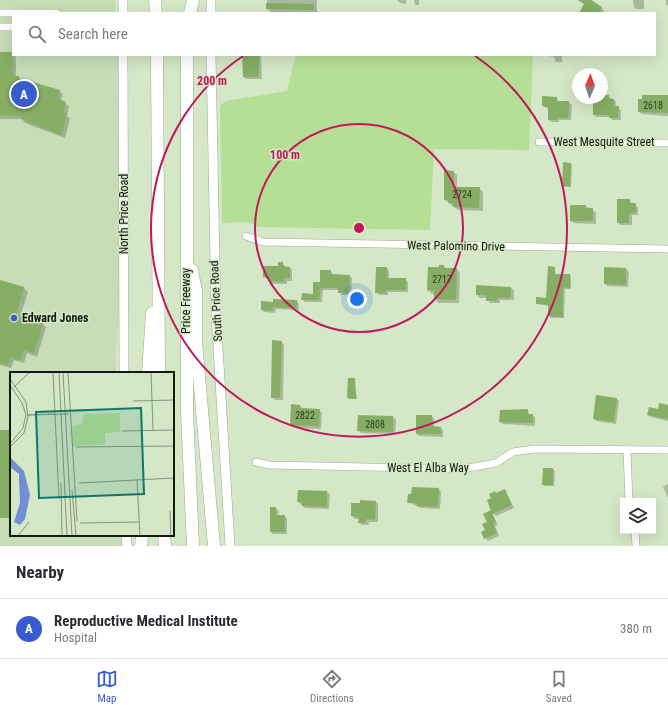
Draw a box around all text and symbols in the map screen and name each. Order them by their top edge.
search box [12,12,656,56]
icon: search [26,23,48,45]
text: Search here [58,25,128,43]
north arrow [572,68,608,104]
text: 200 m [197,74,227,88]
pin: A [11,79,37,109]
house number: 2618 [643,100,663,111]
street label: West Mesquite Street [553,135,655,149]
text: 100 m [270,148,300,162]
street label: North Price Road [117,174,131,254]
house number: 2724 [452,189,472,200]
centre of rings [352,221,366,235]
street label: West Palomino Drive [407,238,505,254]
street label: South Price Road [207,260,225,342]
street label: Price Freeway [179,268,193,334]
house number: 2717 [432,274,452,285]
your location [347,289,367,309]
place label: Edward Jones [22,311,89,325]
marker: Edward Jones [9,313,19,323]
inset map [10,372,174,536]
house number: 2822 [295,410,315,421]
house number: 2808 [365,419,385,430]
street label: West El Alba Way [387,461,469,475]
map controls [620,498,656,534]
button: layers [620,498,656,534]
text: Nearby [16,562,64,582]
text: Reproductive Medical Institute [54,612,238,630]
text: A [25,621,33,636]
text: 380 m [620,621,652,636]
text: Hospital [54,630,97,645]
tab: Map [96,668,118,705]
tab: Directions [310,668,354,705]
tab: Saved [546,668,572,705]

